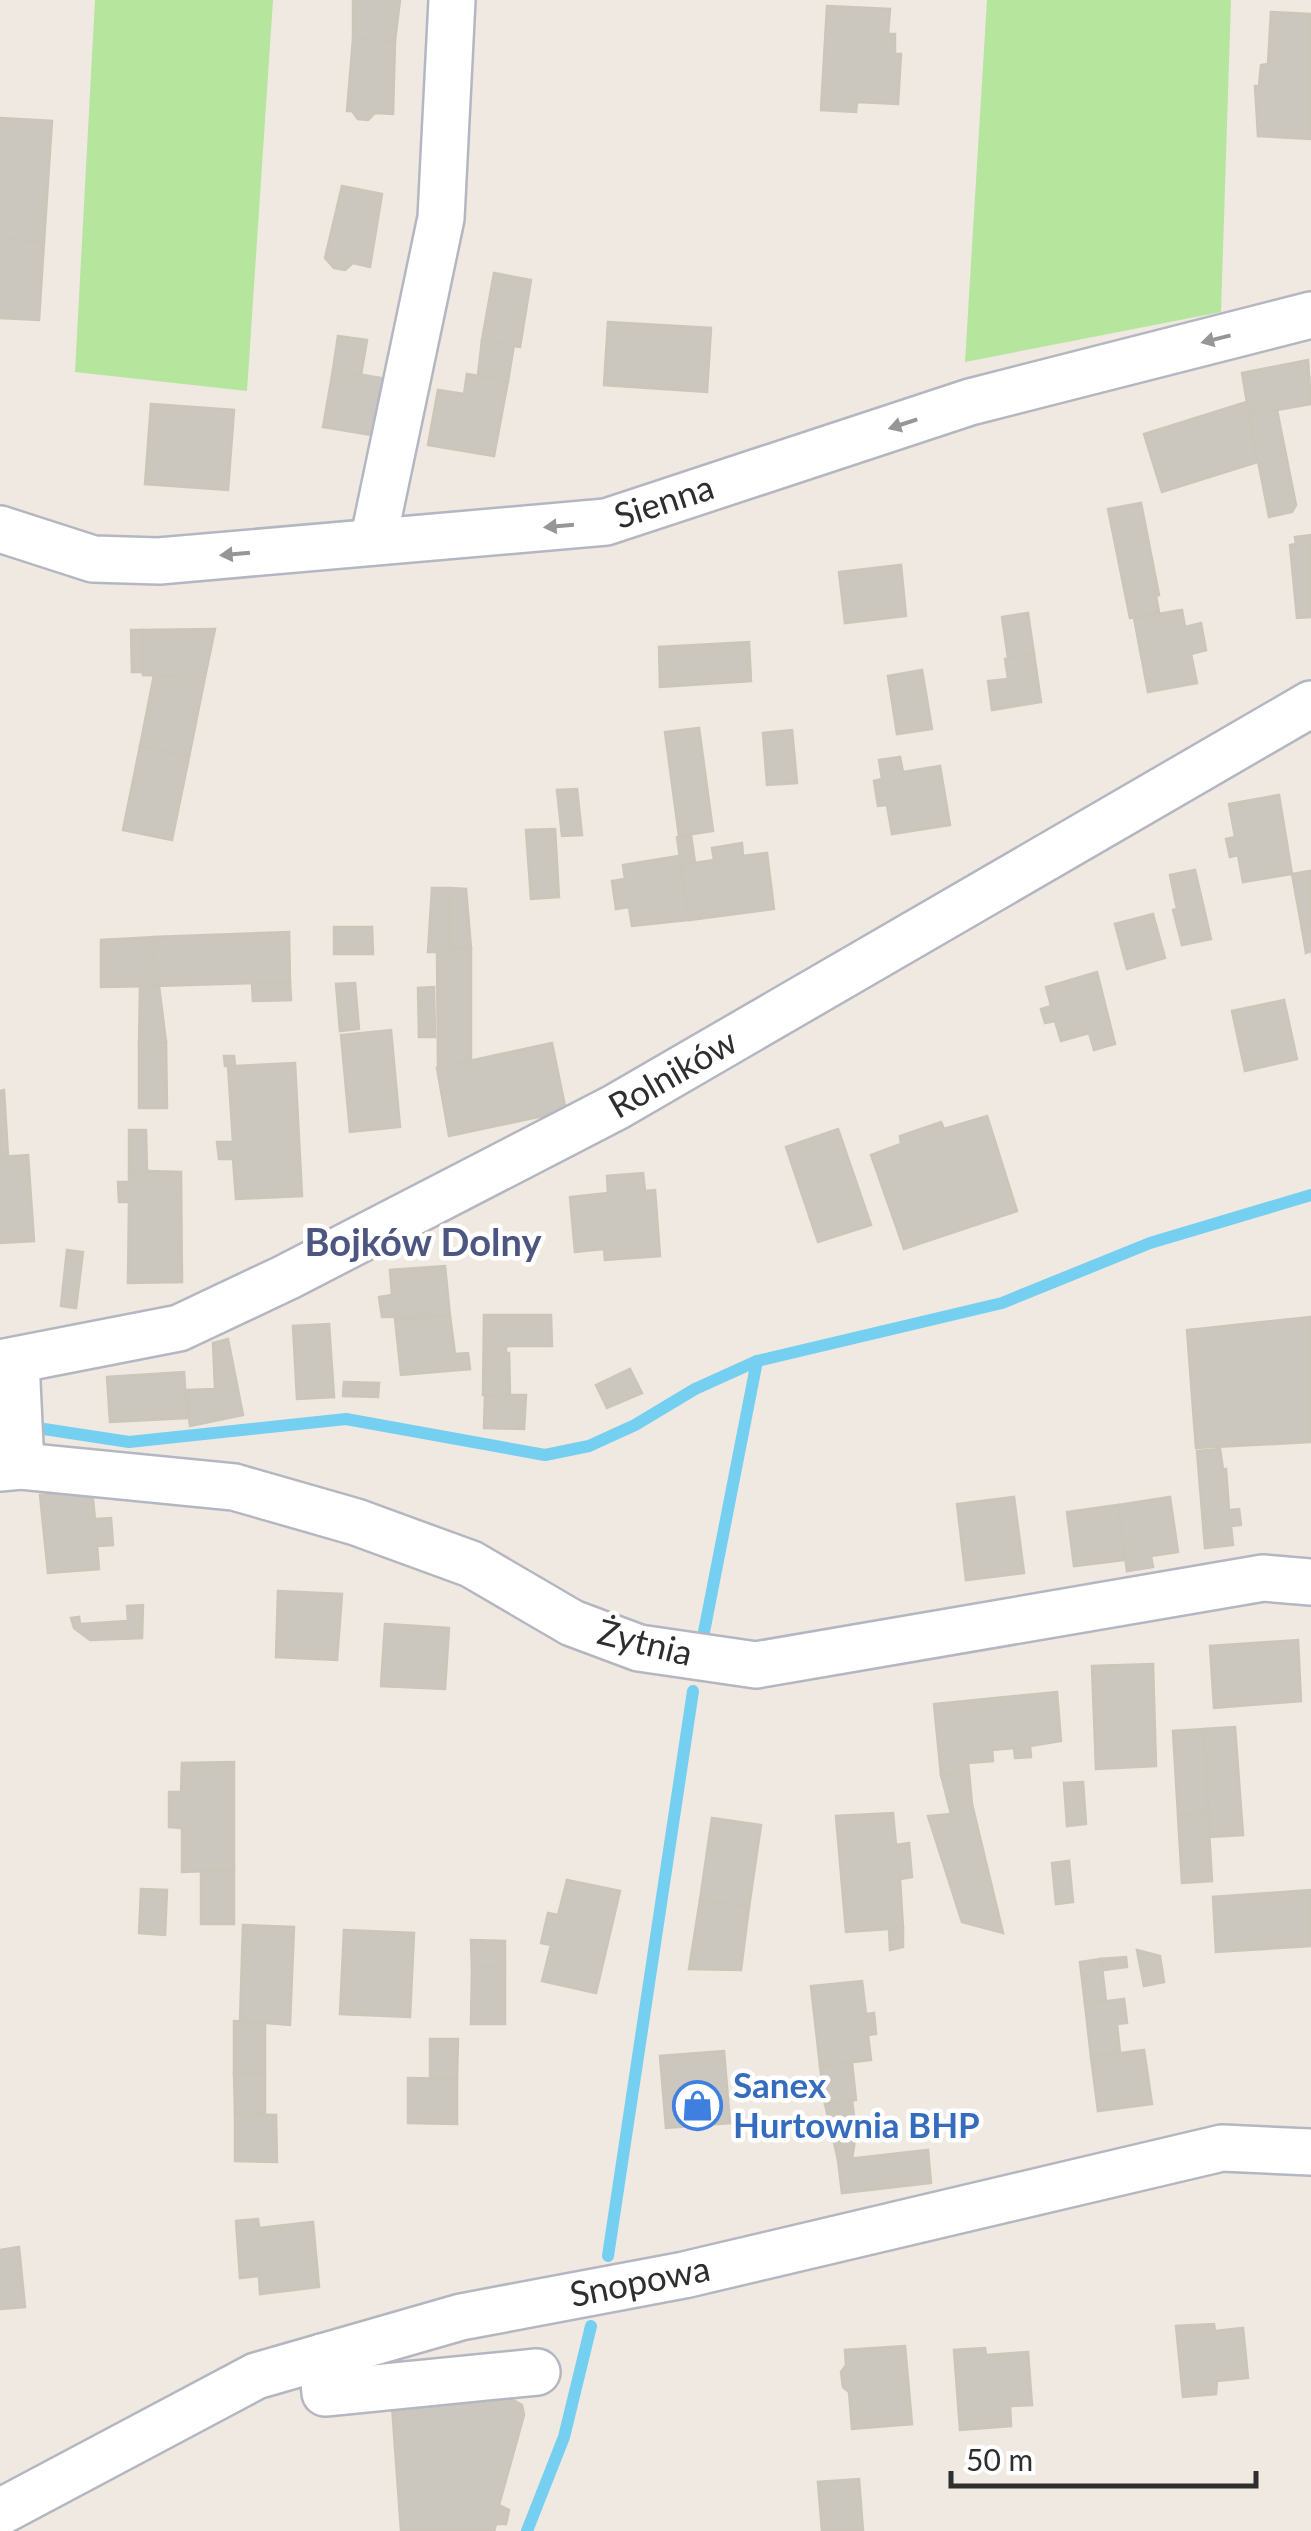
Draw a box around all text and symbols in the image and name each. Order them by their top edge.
one-way arrow [1201,332,1232,348]
one-way arrow [887,417,917,432]
street label: Sienna [608,464,718,536]
one-way arrow [542,518,574,534]
one-way arrow [219,547,250,563]
street label: Rolników [601,1019,743,1126]
district label: Bojków Dolny [305,1218,542,1264]
street label: Żytnia [594,1609,697,1673]
place label: Sanex Hurtownia BHP [733,2063,980,2145]
shop icon: Sanex Hurtownia BHP [672,2080,724,2132]
street label: Snopowa [566,2246,713,2314]
scale bar [951,2426,1256,2488]
text: 50 m [966,2441,1033,2477]

